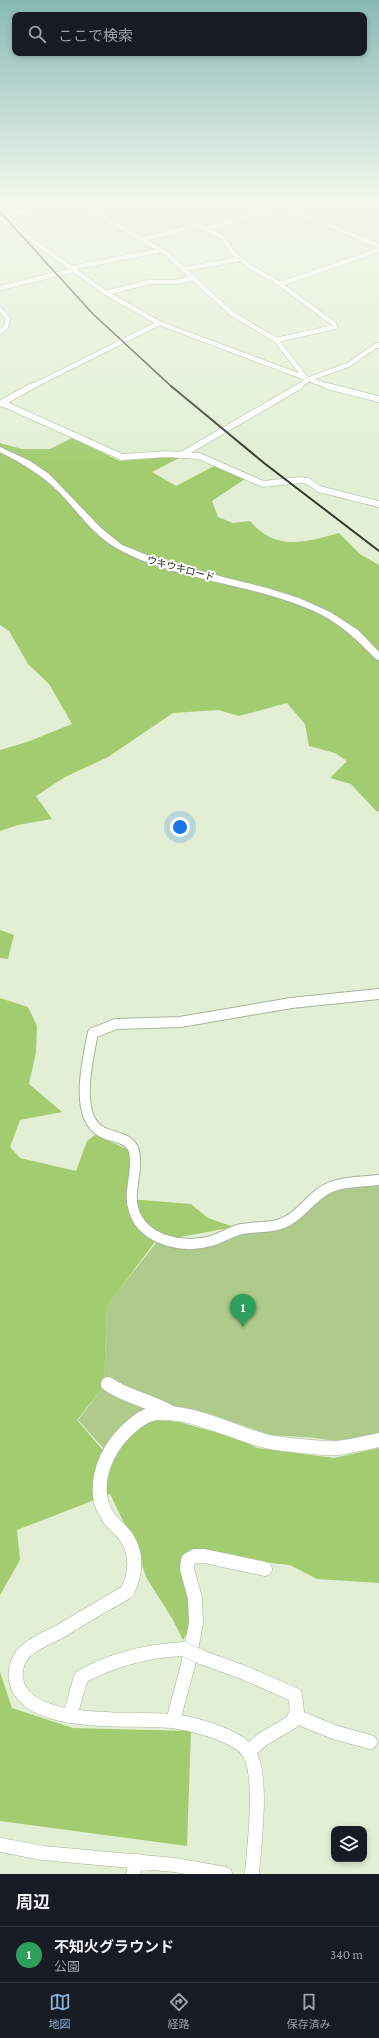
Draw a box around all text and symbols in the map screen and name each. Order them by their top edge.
search box [12,12,367,56]
icon: search [26,23,48,45]
text: ここで検索 [58,28,133,44]
street label: ウキウキロード [146,554,216,583]
your location [170,817,190,837]
pin: 1 [230,1294,256,1327]
map controls [331,1826,367,1862]
button: layers [331,1826,367,1862]
text: 周辺 [16,1893,50,1912]
text: 不知火グラウンド [54,1939,174,1955]
text: 1 [27,1947,31,1962]
text: 340 m [330,1947,363,1962]
text: 公園 [54,1959,80,1974]
tab: 地図 [49,1991,71,2031]
tab: 経路 [168,1991,190,2031]
tab: 保存済み [287,1991,331,2031]

